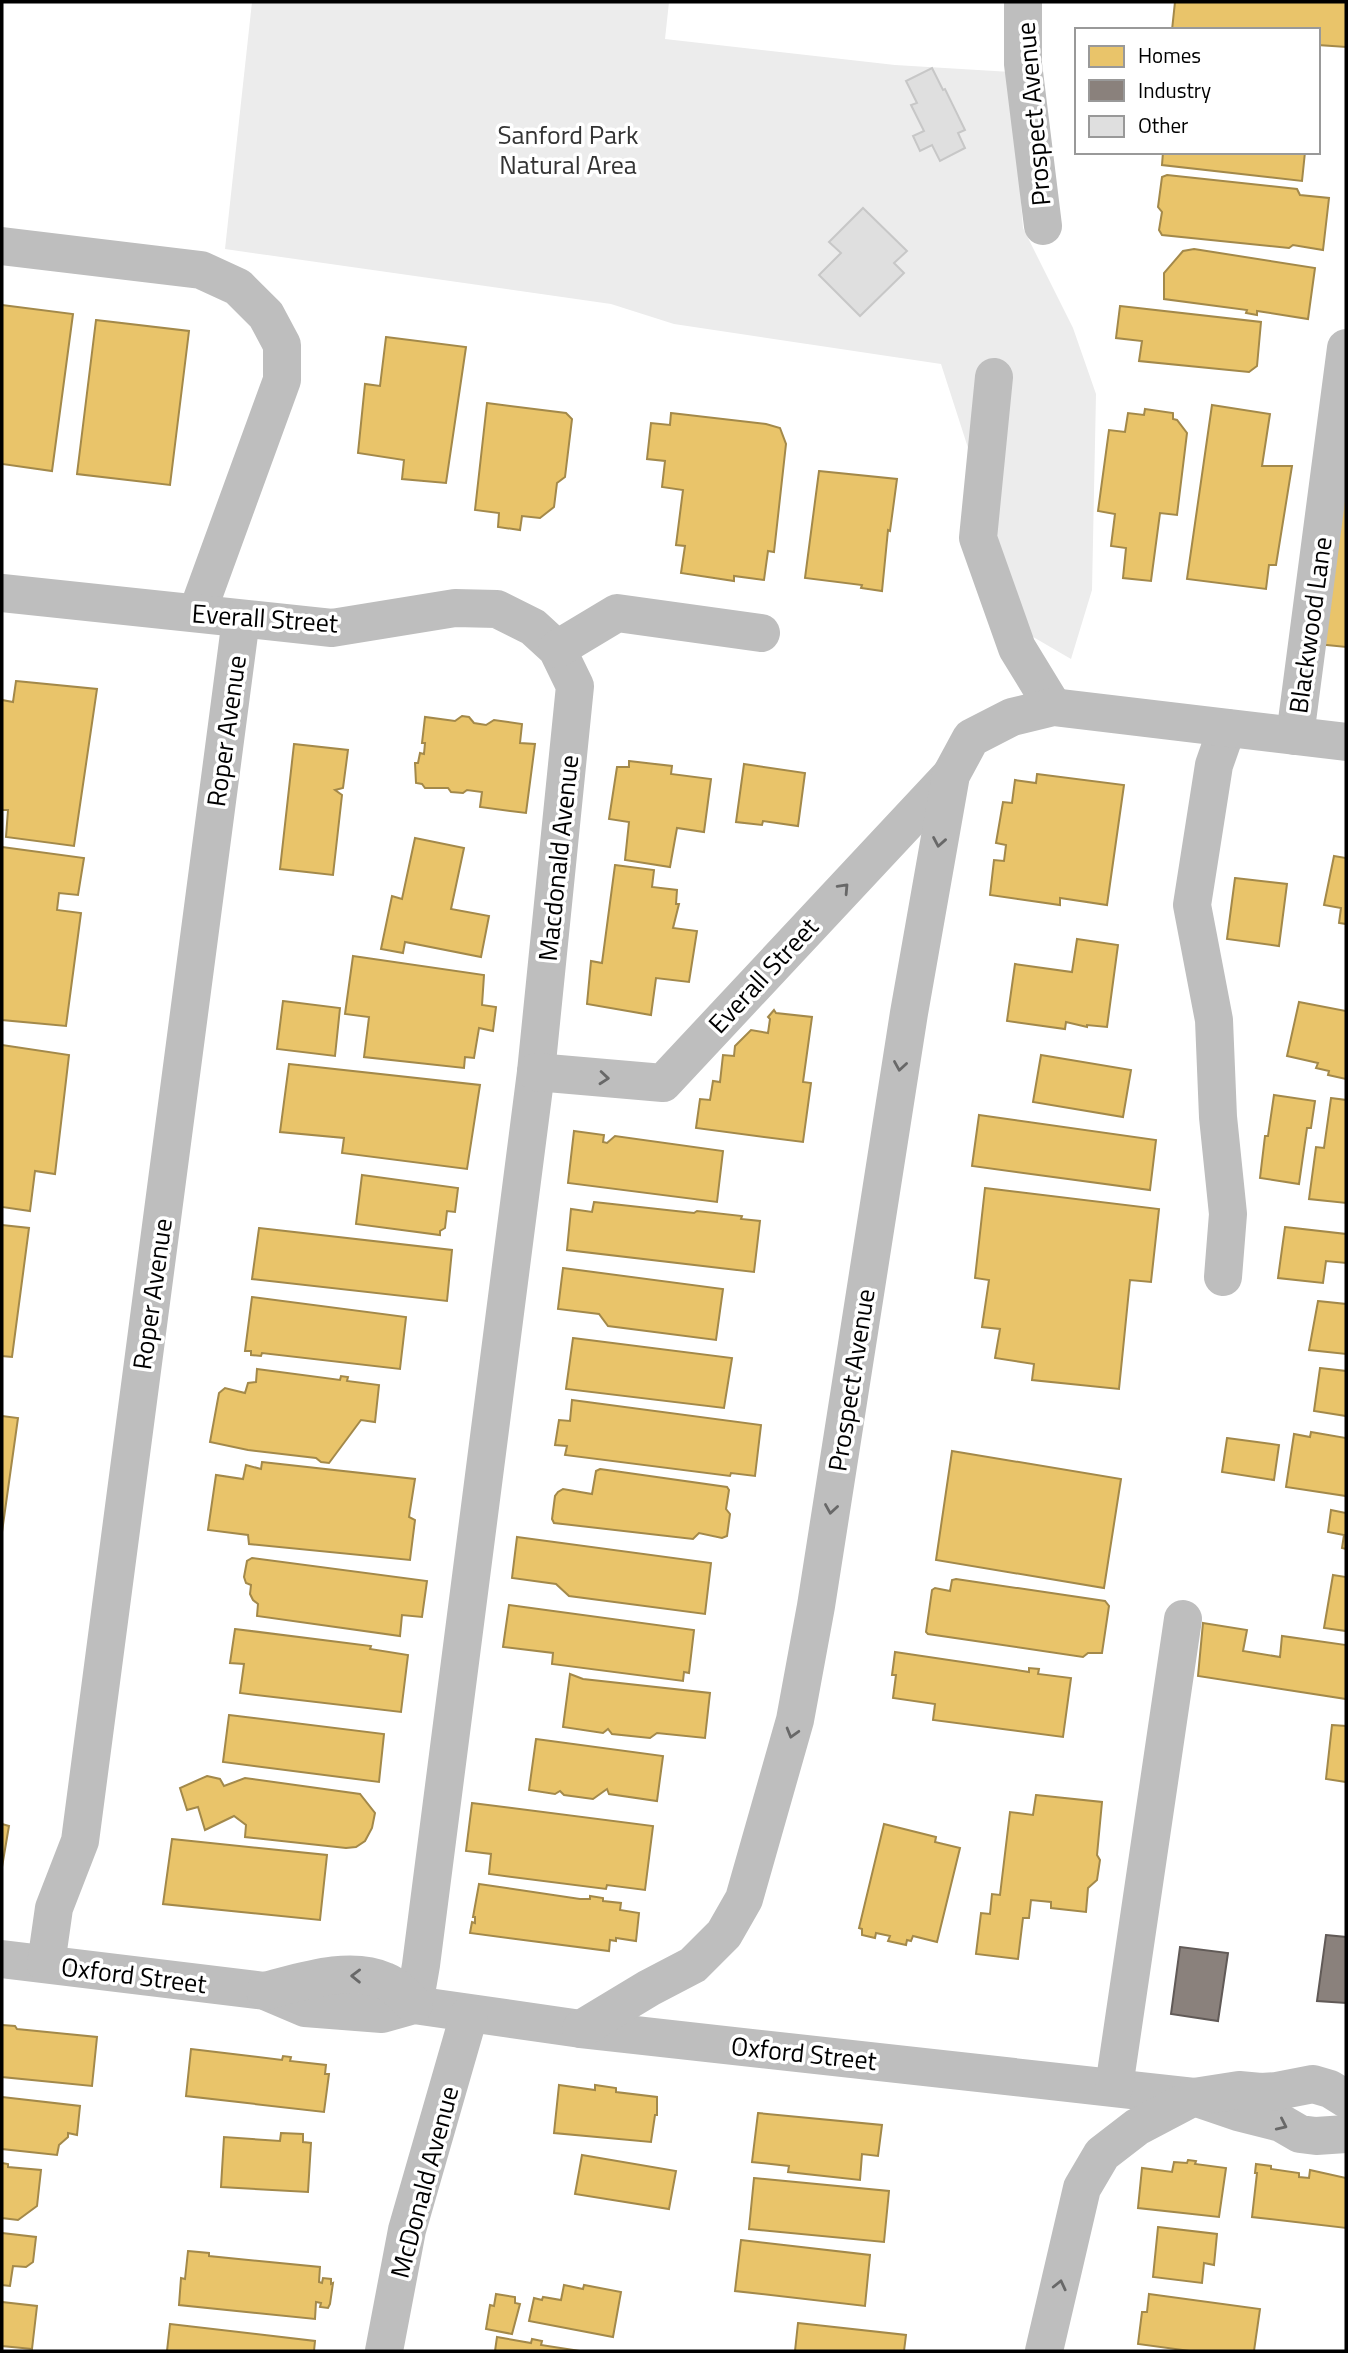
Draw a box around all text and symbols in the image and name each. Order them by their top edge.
street label: Prospect Avenue [1006,20,1060,208]
legend [1075,28,1320,154]
text: Homes [1138,39,1201,71]
text: Industry [1138,74,1211,106]
text: Other [1138,109,1188,141]
park label: Sanford Park Natural Area [497,115,639,184]
street label: Blackwood Lane [1278,534,1342,716]
street label: Everall Street [191,593,339,643]
street label: Roper Avenue [196,653,256,809]
street label: Macdonald Avenue [528,753,588,963]
one-way arrow [932,836,947,848]
one-way arrow [836,883,849,896]
street label: Everall Street [699,908,827,1042]
one-way arrow [893,1060,908,1072]
one-way arrow [599,1070,610,1085]
street label: Roper Avenue [122,1216,182,1372]
street label: Prospect Avenue [817,1286,885,1474]
one-way arrow [824,1503,839,1515]
one-way arrow [785,1727,800,1739]
street label: Oxford Street [59,1947,209,2003]
one-way arrow [350,1968,361,1984]
street label: Oxford Street [729,2026,879,2080]
street label: McDonald Avenue [380,2082,468,2282]
one-way arrow [1275,2117,1287,2131]
one-way arrow [1052,2279,1066,2291]

